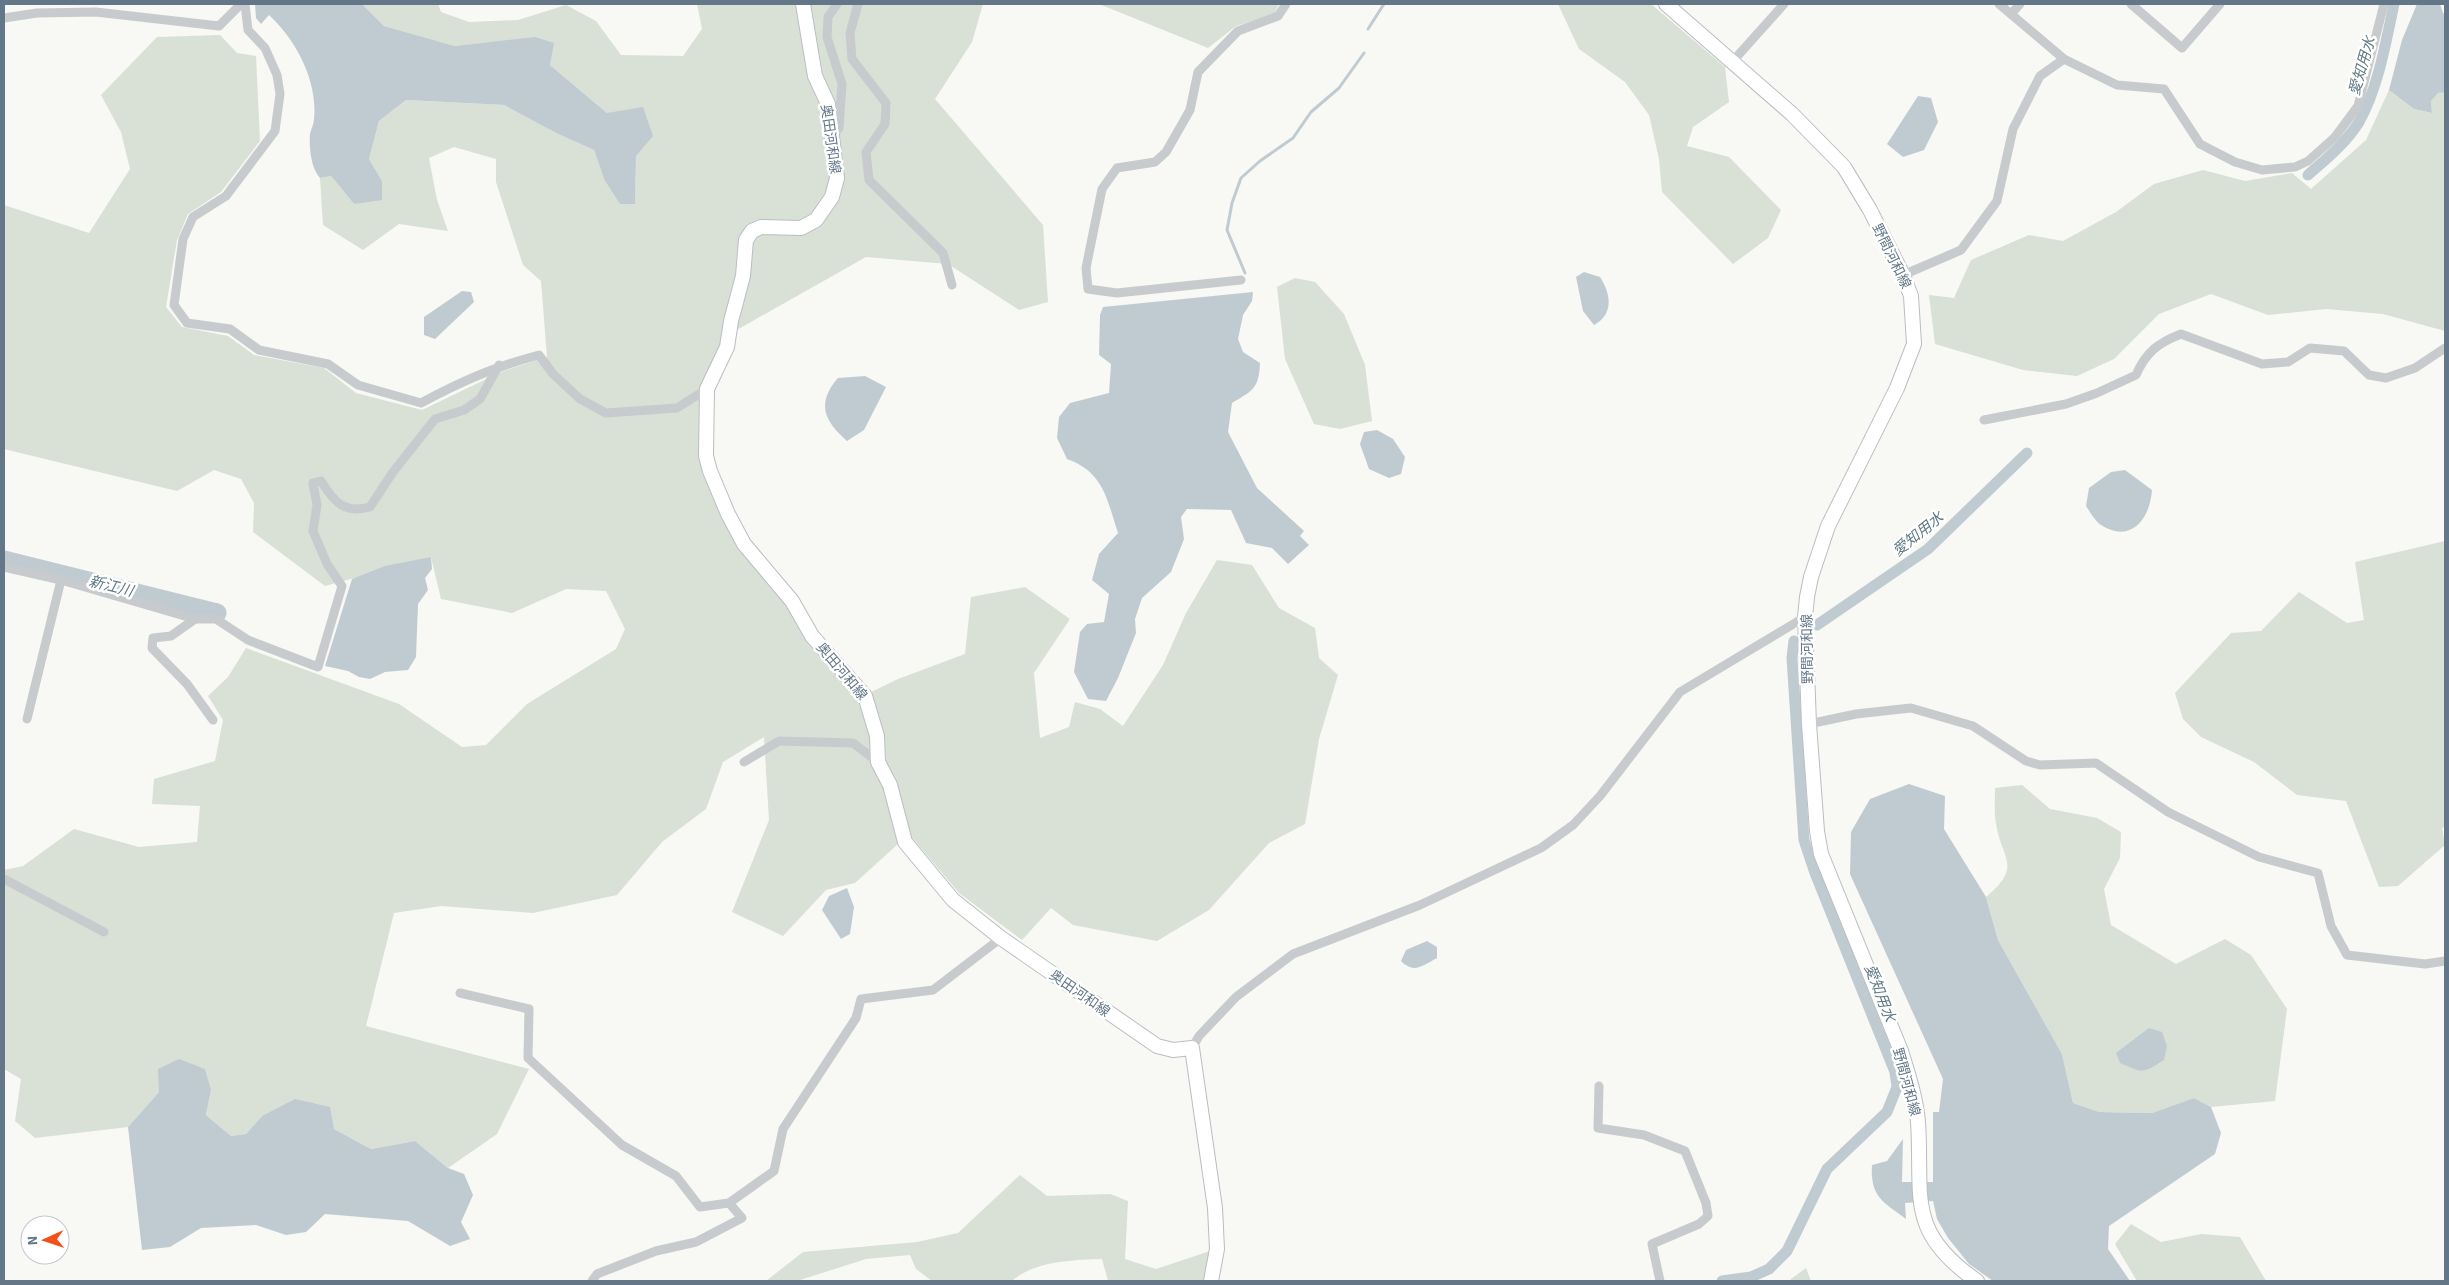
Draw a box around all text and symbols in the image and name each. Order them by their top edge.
water label: 愛知用水 [2344,32,2381,98]
street label: 奥田河和線 [815,103,845,175]
street label: 野間河和線 [1867,221,1915,292]
water label: 愛知用水 [1888,506,1950,561]
water label: 新江川 [86,571,137,603]
street label: 野間河和線 [1797,614,1819,684]
street label: 奥田河和線 [811,638,871,705]
water label: 愛知用水 [1859,961,1901,1027]
street label: 奥田河和線 [1045,966,1114,1022]
street label: 野間河和線 [1887,1046,1925,1119]
north arrow [20,1215,70,1265]
text: N [23,1235,43,1246]

